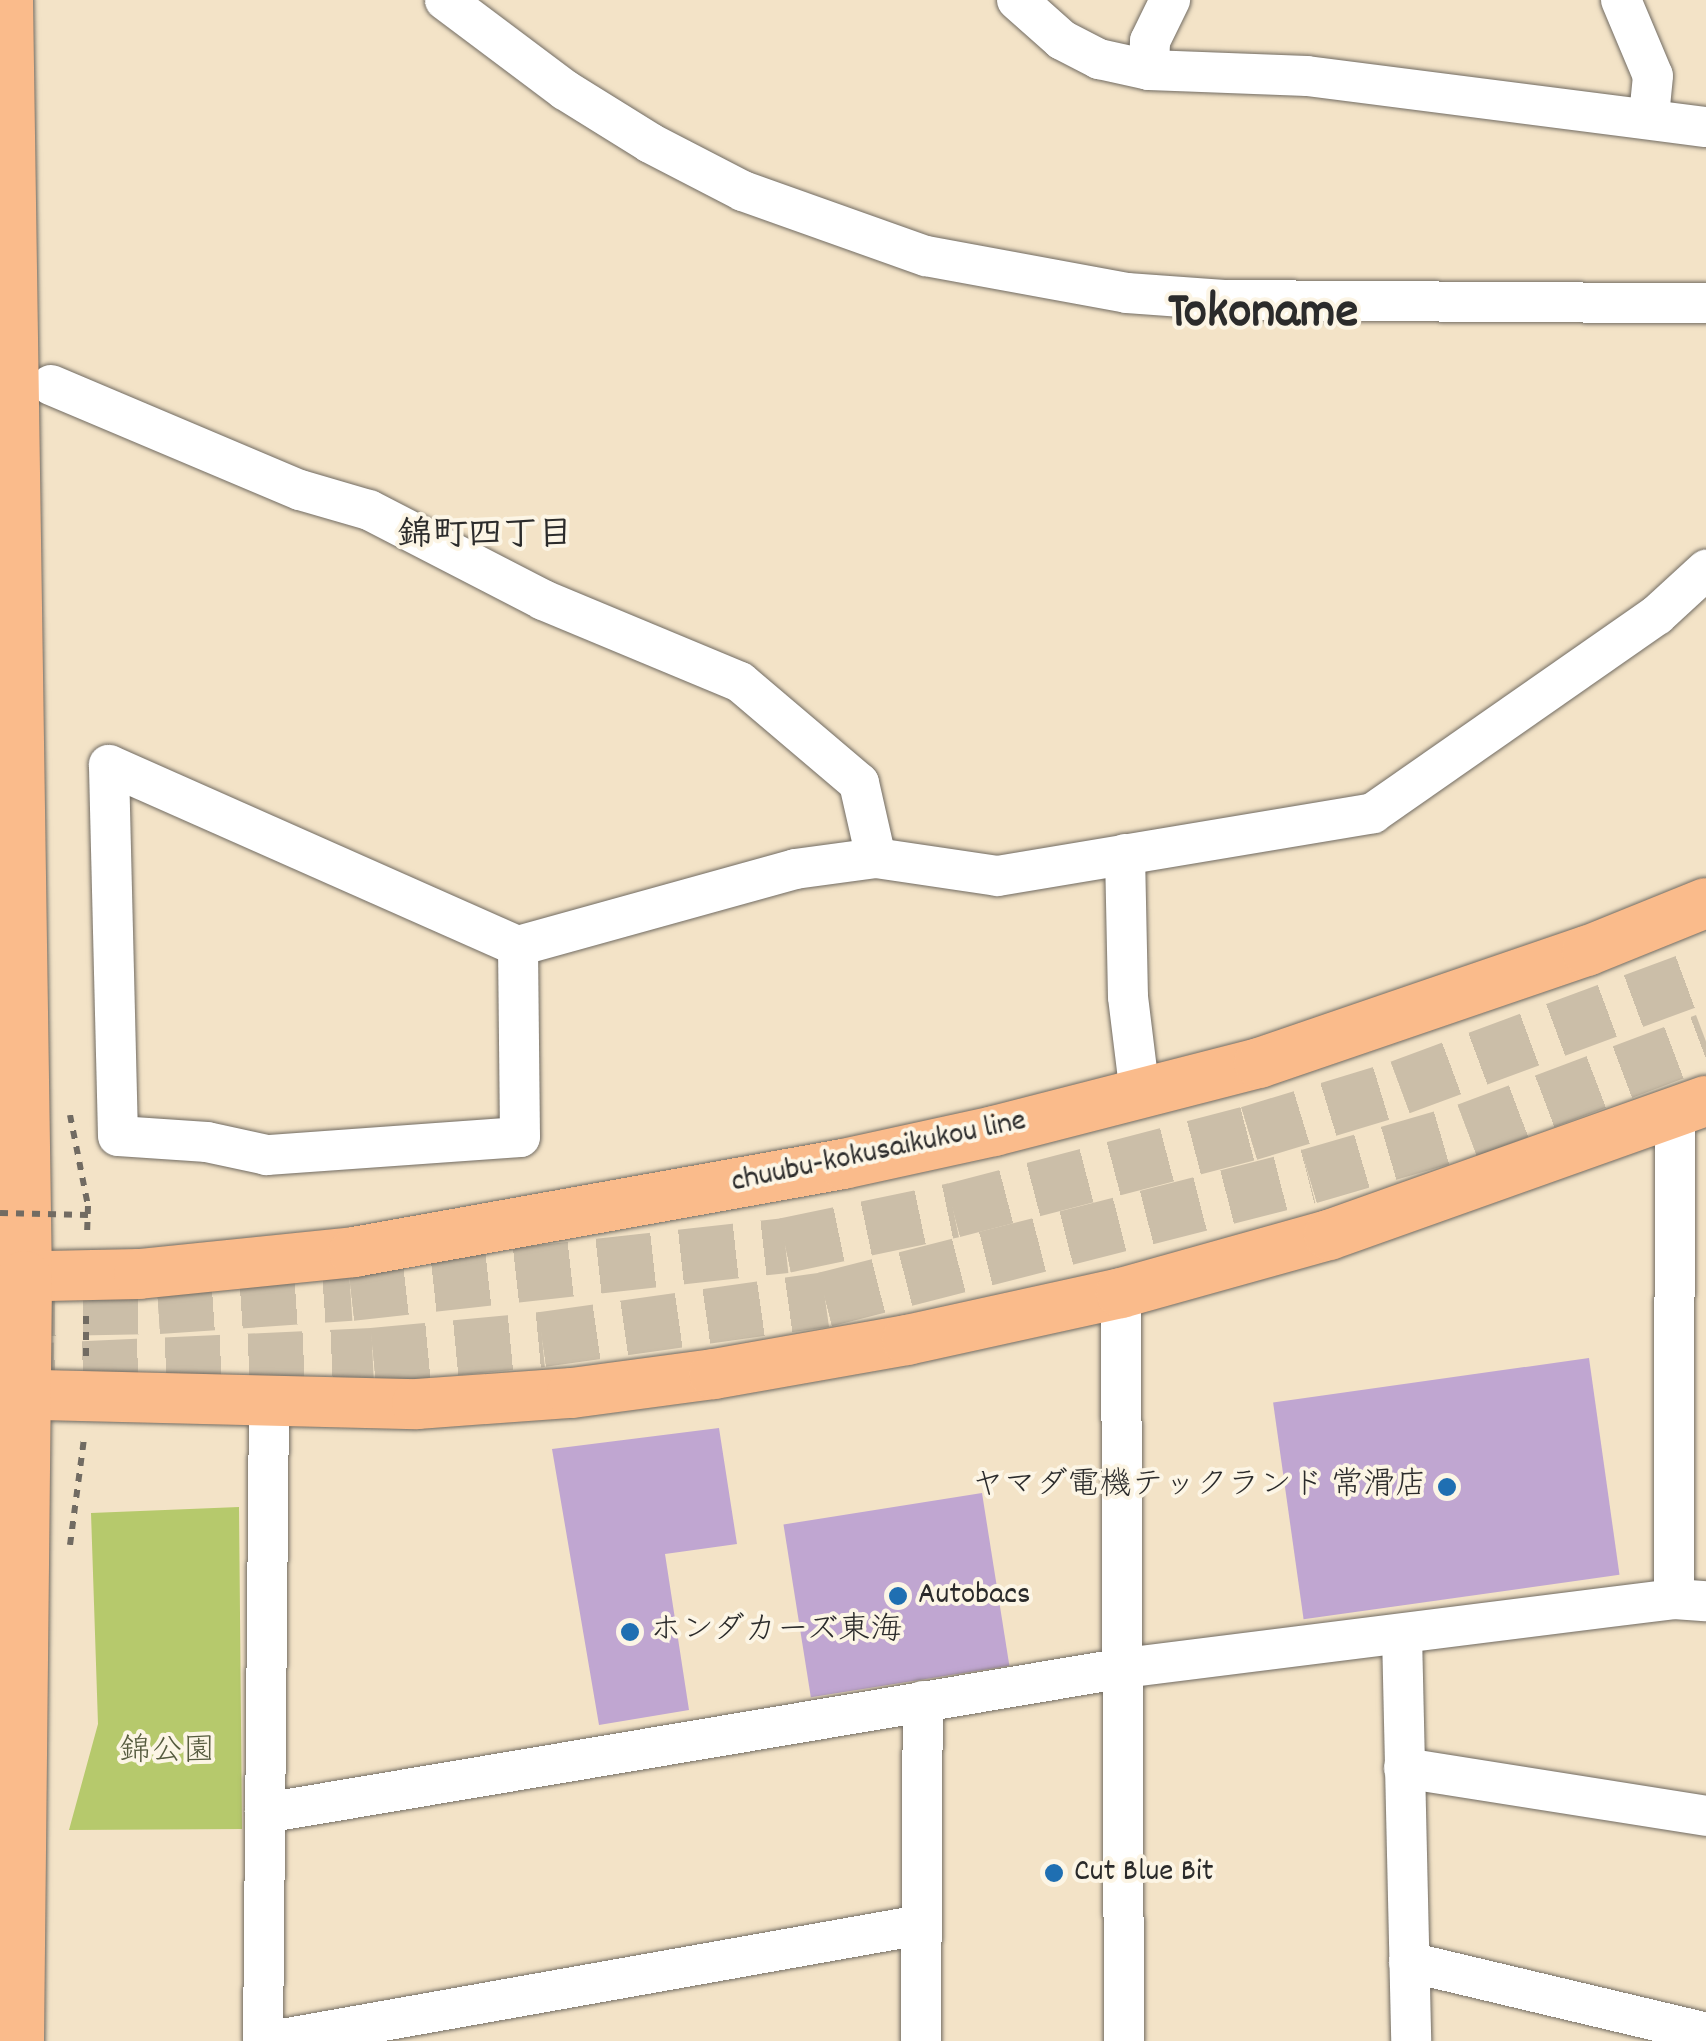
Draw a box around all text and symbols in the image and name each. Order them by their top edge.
district label: Tokoname [1168,285,1358,347]
district label: 錦町四丁目 [398,516,572,558]
street label: chuubu-kokusaikukou line [728,1103,1030,1203]
place label: ヤマダ電機テックランド 常滑店 [972,1468,1427,1506]
marker: ヤマダ電機テックランド 常滑店 [1436,1476,1458,1498]
place label: Autobacs [918,1577,1031,1615]
marker: Autobacs [887,1585,909,1607]
place label: ホンダカーズ東海 [650,1613,906,1651]
marker: ホンダカーズ東海 [619,1621,641,1643]
park label: 錦公園 [119,1734,215,1772]
place label: Cut Blue Bit [1074,1854,1214,1892]
marker: Cut Blue Bit [1043,1862,1065,1884]

